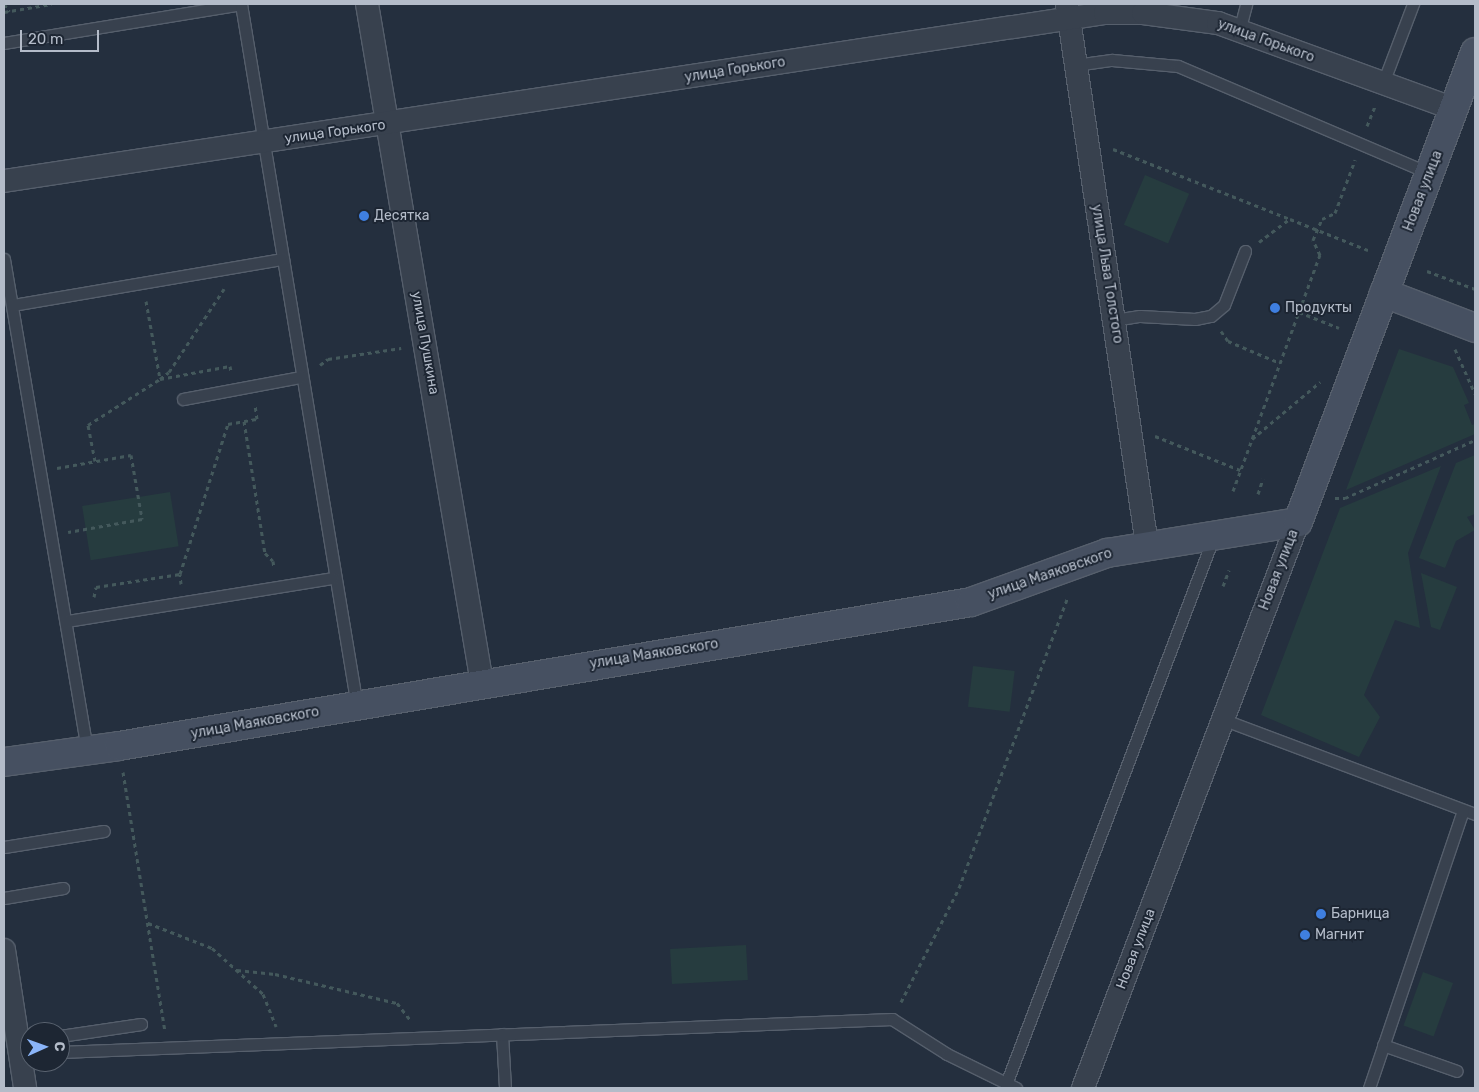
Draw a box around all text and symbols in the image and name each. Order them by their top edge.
street label: улица Горького [1215,16,1317,66]
scale bar [22,20,101,52]
text: 20 m [28,30,63,48]
street label: улица Горького [683,54,787,86]
street label: улица Горького [283,117,387,147]
street label: Новая улица [1400,148,1446,234]
street label: улица Льва Толстого [1088,203,1126,345]
place label: Десятка [374,208,430,224]
marker: Десятка [358,210,370,222]
street label: улица Пушкина [408,290,442,396]
place label: Продукты [1285,300,1352,316]
marker: Продукты [1269,302,1281,314]
street label: Новая улица [1256,527,1302,613]
street label: улица Маяковского [986,545,1114,603]
street label: улица Маяковского [588,636,720,672]
street label: улица Маяковского [189,703,321,743]
street label: Новая улица [1113,906,1159,992]
place label: Барница [1331,906,1389,922]
marker: Барница [1315,908,1327,920]
place label: Магнит [1315,927,1364,943]
marker: Магнит [1299,929,1311,941]
north arrow [20,1022,70,1072]
text: С [51,1041,68,1052]

